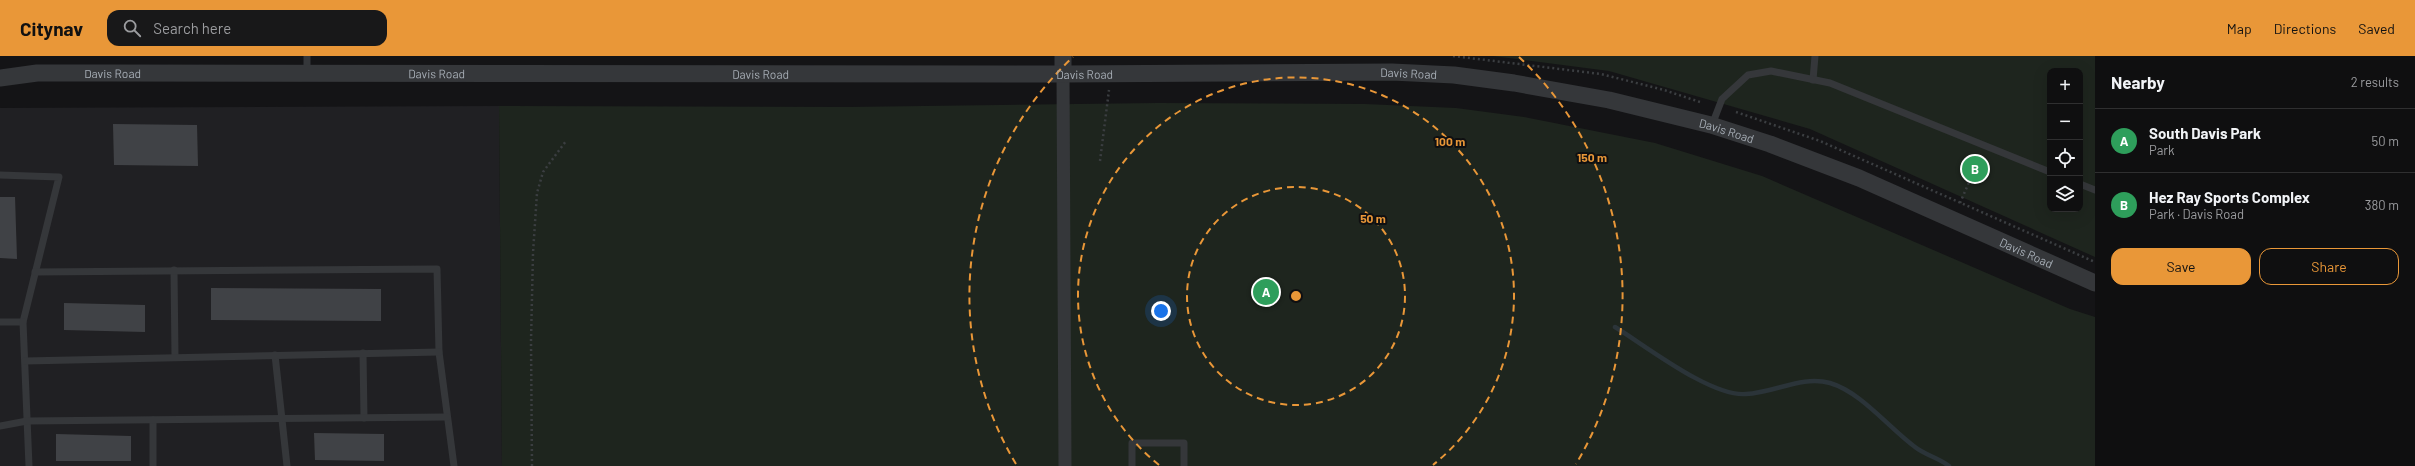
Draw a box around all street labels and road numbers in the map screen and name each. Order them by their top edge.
street label: Davis Road [1380,65,1437,81]
street label: Davis Road [84,66,141,80]
street label: Davis Road [408,66,465,80]
street label: Davis Road [732,67,789,81]
street label: Davis Road [1056,67,1113,81]
street label: Davis Road [1698,115,1756,145]
street label: Davis Road [1998,235,2055,270]

